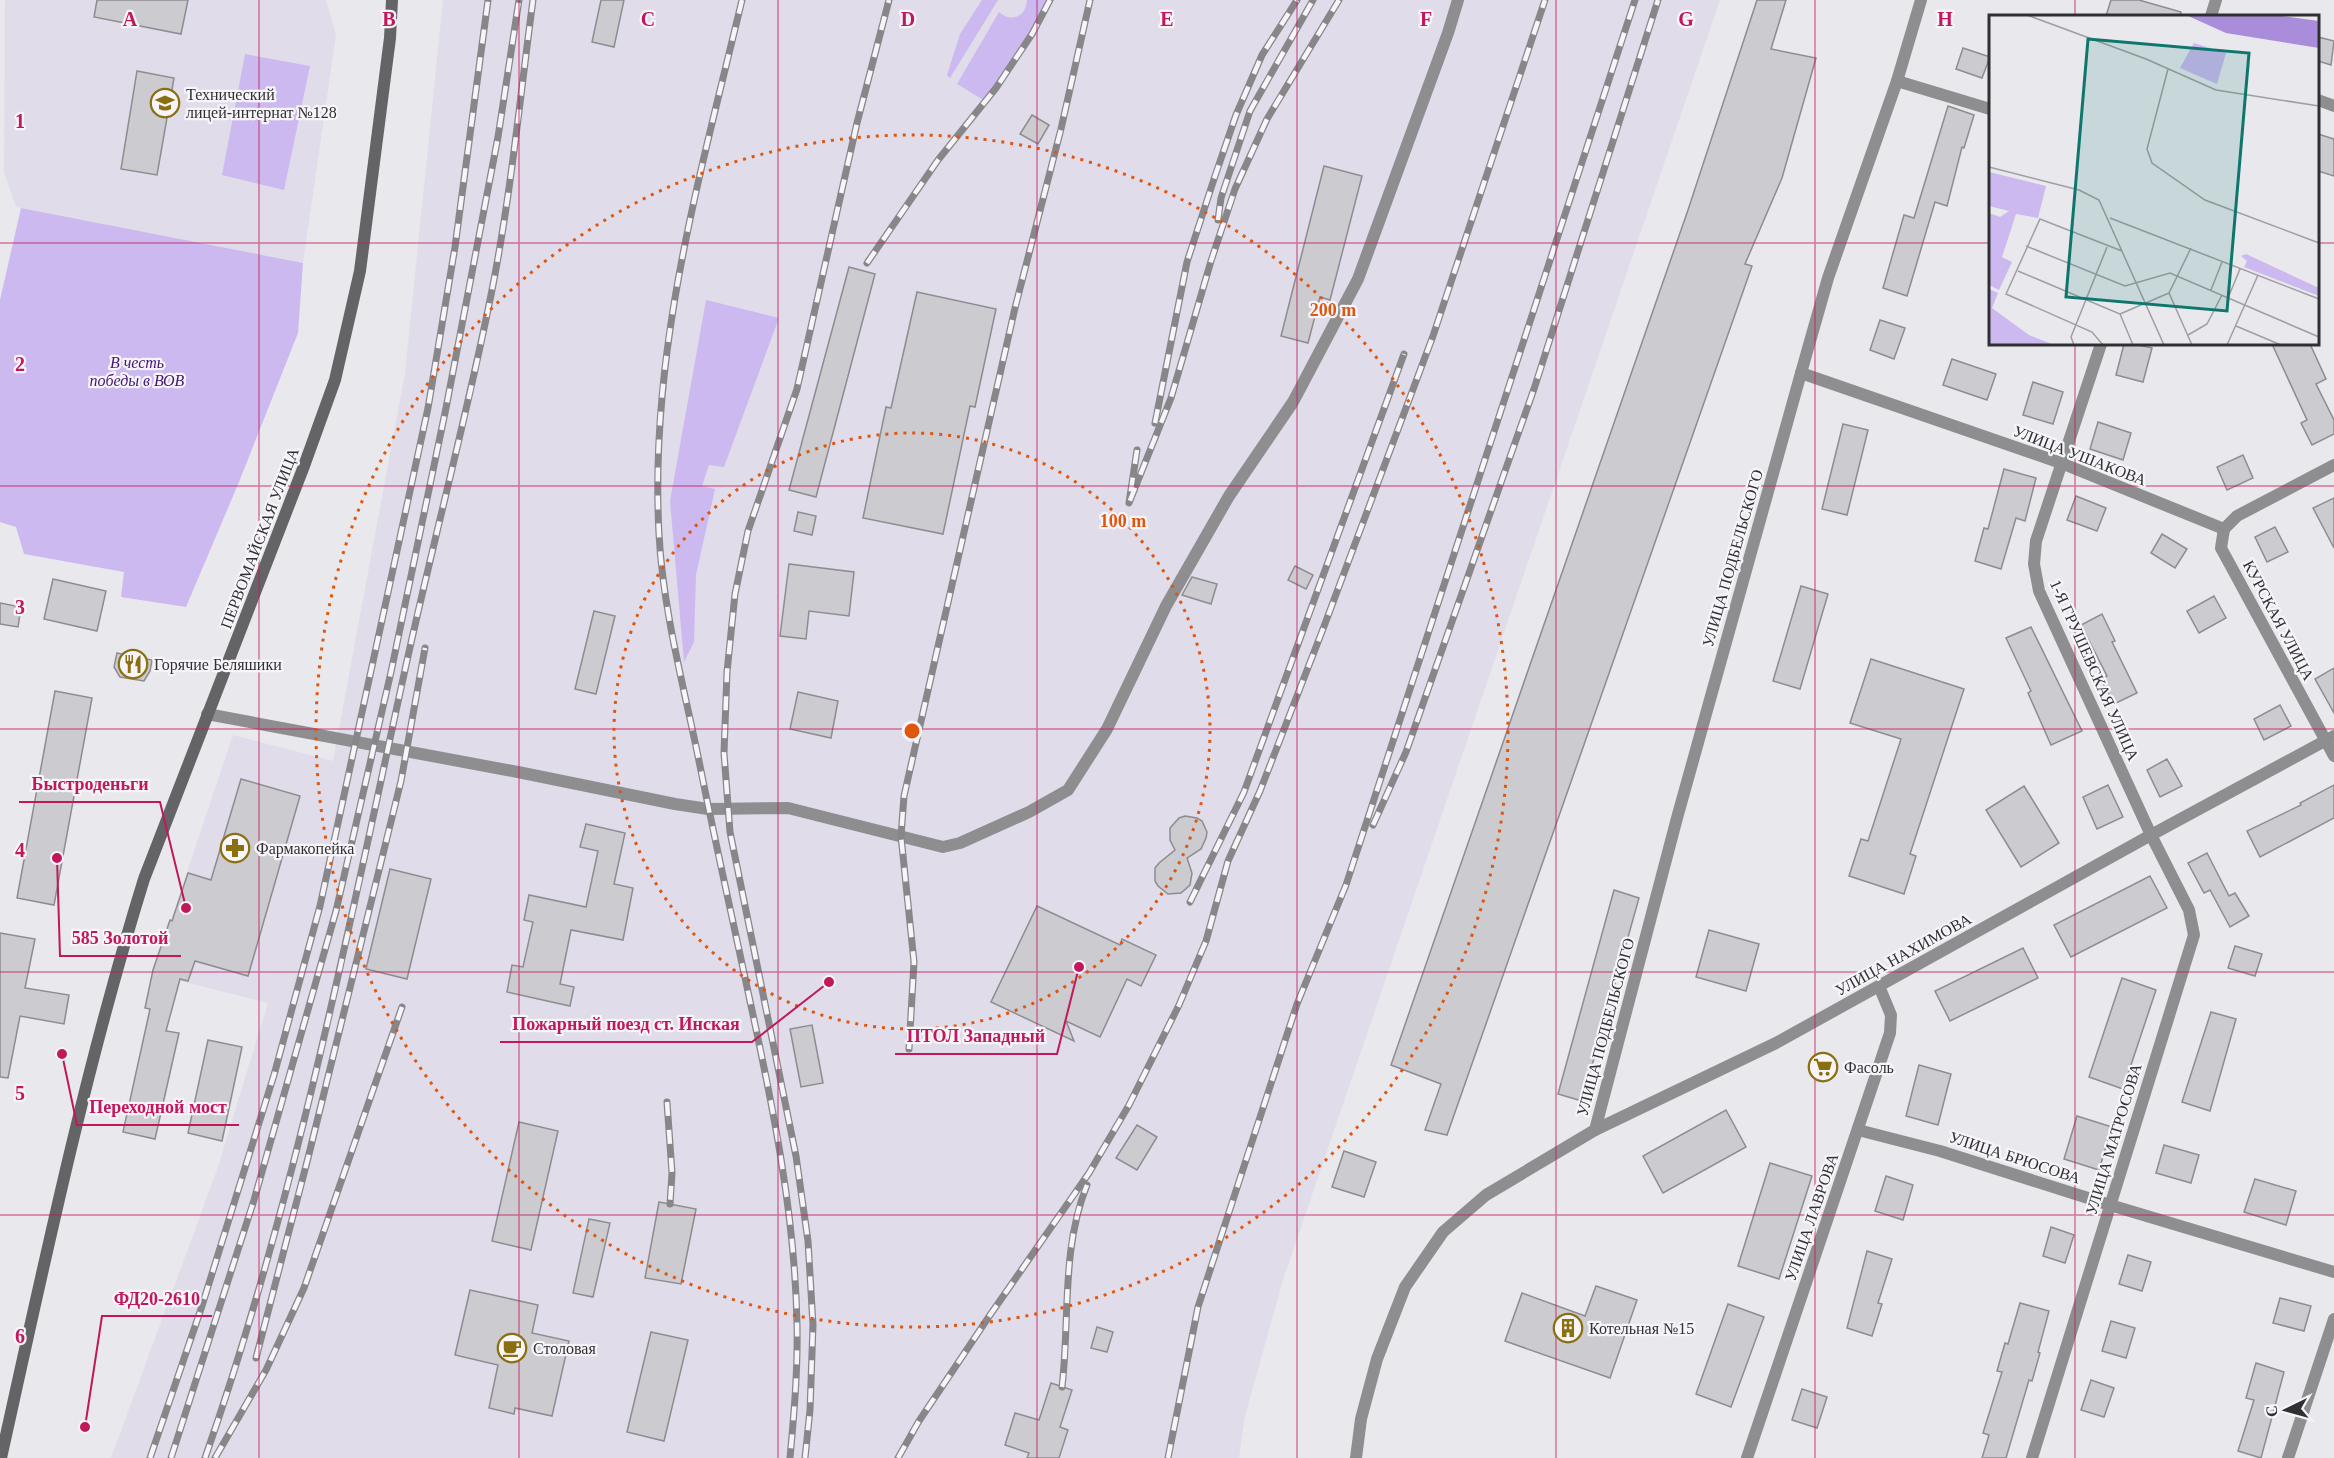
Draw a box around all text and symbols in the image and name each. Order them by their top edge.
text: A [123,8,138,30]
text: B [382,8,396,30]
text: C [641,8,655,30]
text: D [901,8,915,30]
text: E [1160,8,1174,30]
text: F [1420,8,1432,30]
text: G [1678,8,1694,30]
text: H [1937,8,1953,30]
inset map [1989,15,2319,345]
place label: Технический лицей-интернат №128 [186,86,337,122]
school or university icon: Технический лицей-интернат №128 [149,87,181,119]
text: 1 [15,110,25,132]
text: 200 m [1310,300,1356,320]
text: 2 [15,353,25,375]
park label: В честь победы в ВОВ [90,354,185,389]
street label: УЛИЦА УШАКОВА [2011,422,2149,490]
street label: ПЕРВОМАЙСКАЯ УЛИЦА [216,445,303,631]
street label: УЛИЦА ПОДБЕЛЬСКОГО [1699,468,1767,649]
text: 100 m [1100,511,1146,531]
street label: КУРСКАЯ УЛИЦА [2239,557,2318,684]
street label: 1-Я ГРУШЕВСКАЯ УЛИЦА [2046,577,2142,764]
text: 3 [15,596,25,618]
restaurant icon: Горячие Беляшики [117,648,149,680]
place label: Горячие Беляшики [154,656,282,674]
centre of rings [902,721,922,741]
callout: Быстроденьги [19,766,160,802]
text: Быстроденьги [31,774,149,794]
pharmacy icon: Фармакопейка [219,832,251,864]
text: 4 [15,839,25,861]
place label: Фармакопейка [256,840,354,858]
street label: УЛИЦА НАХИМОВА [1833,910,1975,1000]
callout: 585 Золотой [60,920,181,956]
text: 585 Золотой [72,928,168,948]
street label: УЛИЦА ПОДБЕЛЬСКОГО [1574,936,1638,1118]
callout: Пожарный поезд ст. Инская [500,1006,752,1042]
text: Пожарный поезд ст. Инская [512,1014,740,1034]
callout: ПТОЛ Западный [895,1018,1057,1054]
text: ПТОЛ Западный [907,1026,1045,1046]
supermarket icon: Фасоль [1807,1051,1839,1083]
place label: Фасоль [1844,1059,1894,1076]
street label: УЛИЦА МАТРОСОВА [2082,1061,2146,1217]
text: 5 [15,1082,25,1104]
callout: Переходной мост [77,1089,239,1125]
text: Переходной мост [89,1097,227,1117]
street label: УЛИЦА БРЮСОВА [1947,1128,2083,1188]
street label: УЛИЦА ЛАВРОВА [1782,1151,1842,1284]
callout: ФД20-2610 [102,1280,212,1316]
text: ФД20-2610 [114,1289,200,1309]
building icon: Котельная №15 [1552,1312,1584,1344]
place label: Котельная №15 [1589,1320,1694,1337]
text: 6 [15,1325,25,1347]
cafe icon: Столовая [496,1332,528,1364]
place label: Столовая [533,1340,596,1357]
north arrow [2256,1380,2316,1440]
text: С [2263,1405,2281,1418]

